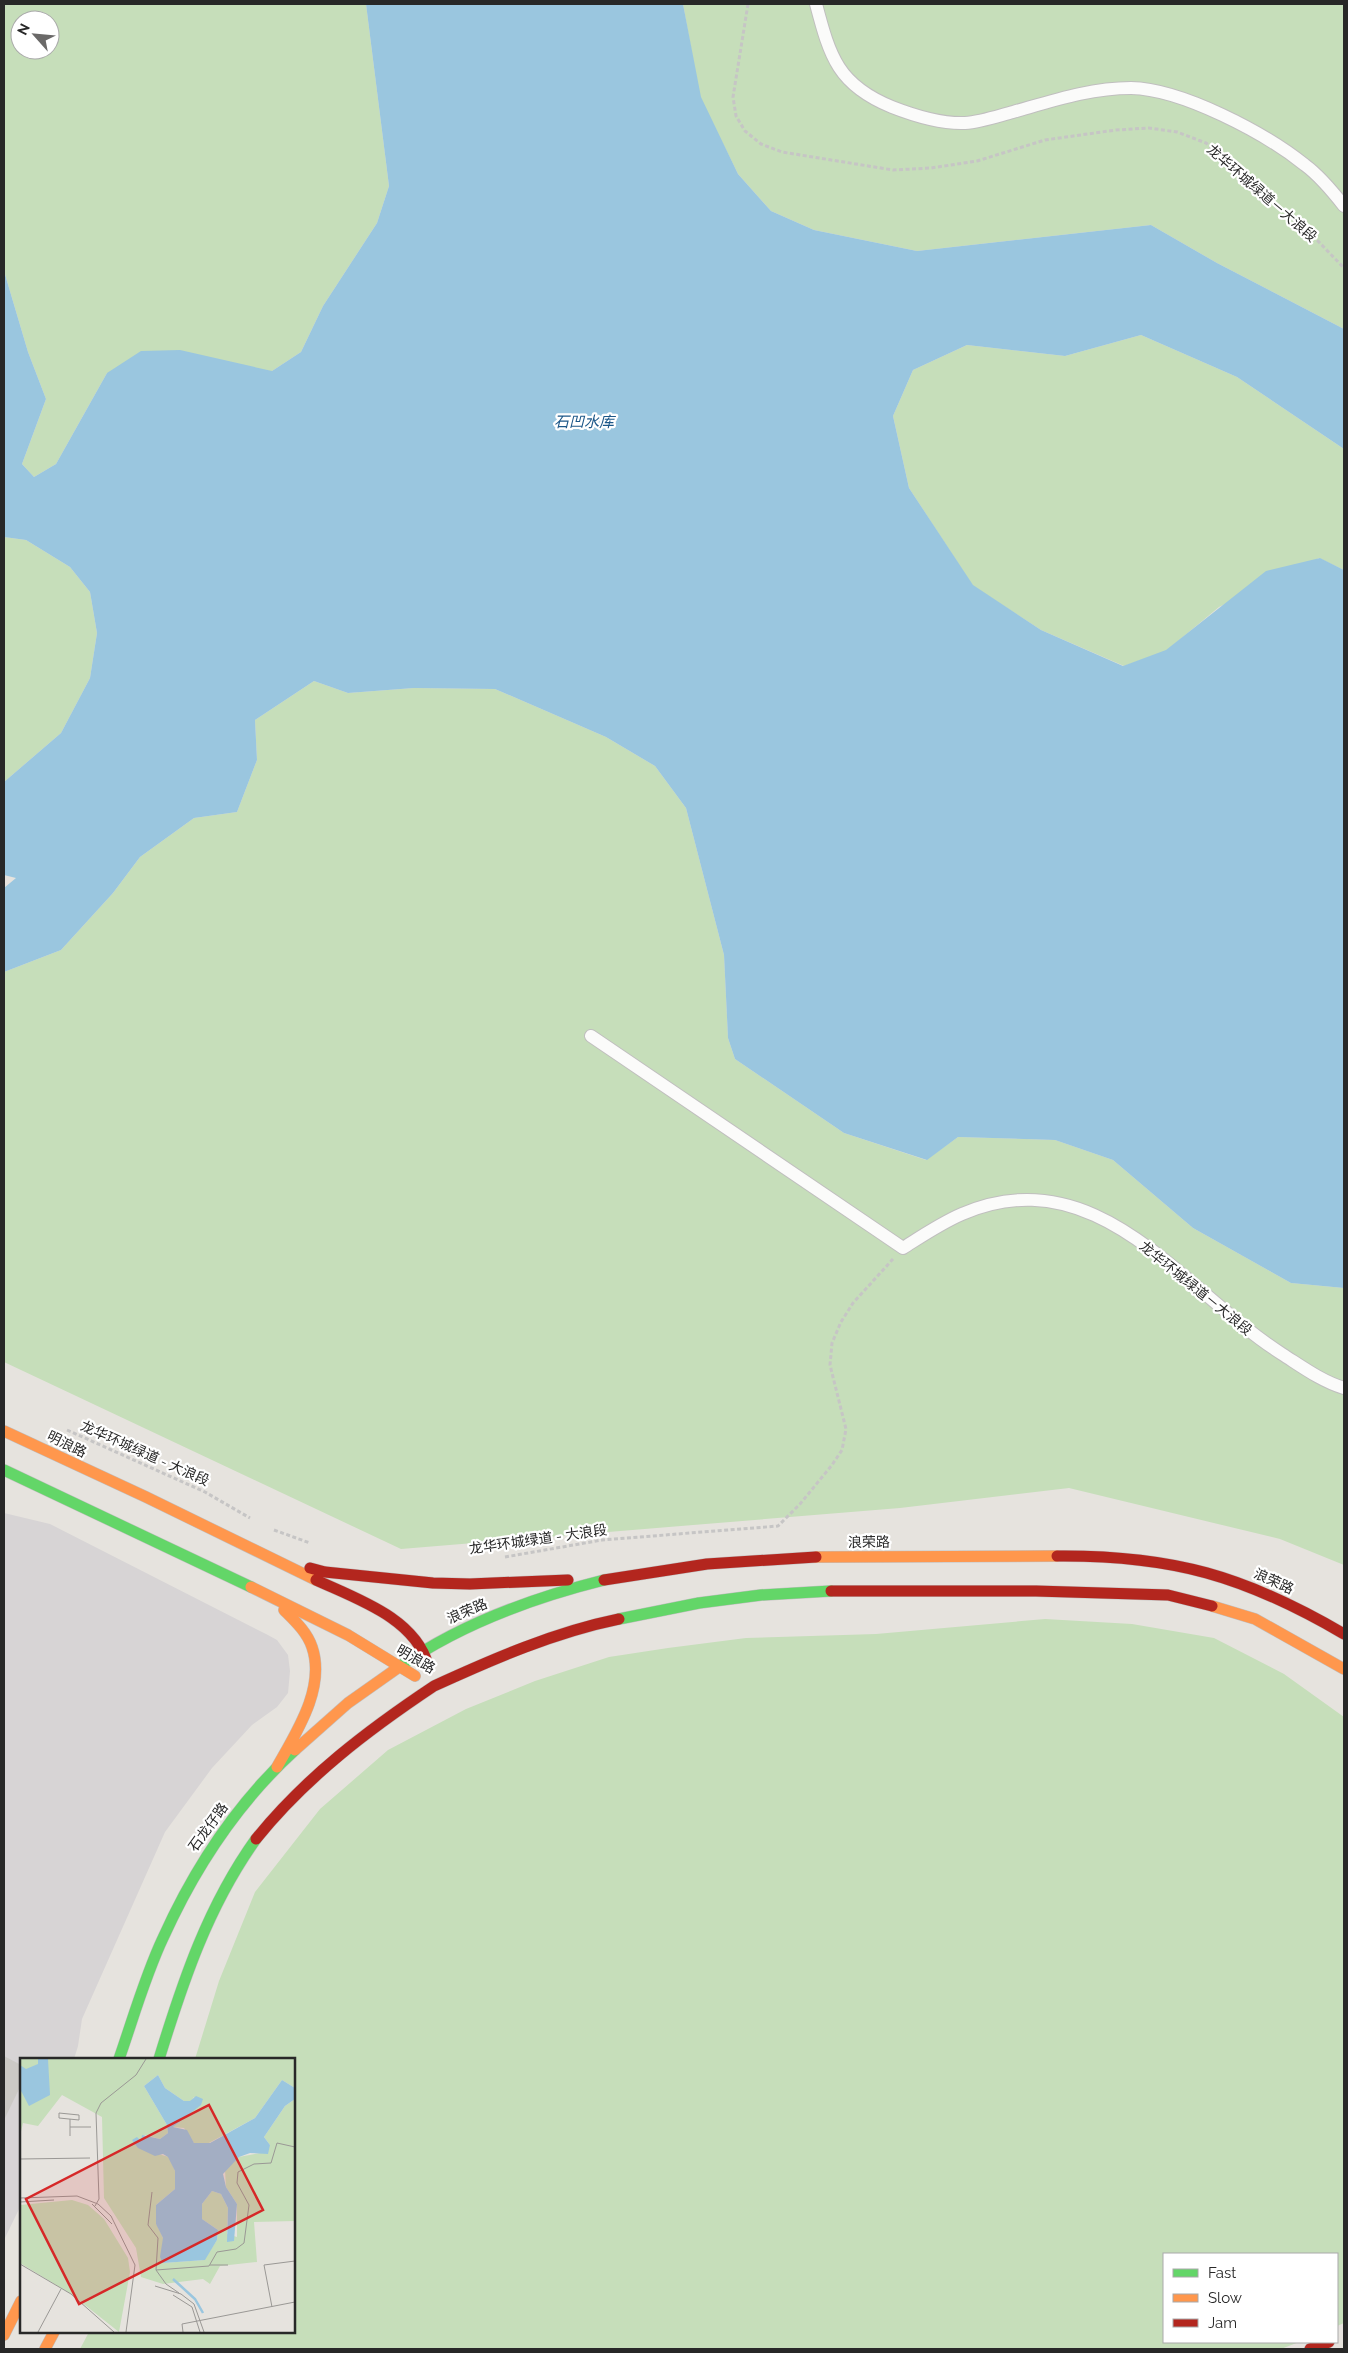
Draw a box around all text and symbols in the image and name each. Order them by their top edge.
north arrow [10,10,60,60]
text: N [14,21,33,37]
street label: 龙华环城绿道－大浪段 [1204,141,1320,245]
water label: 石凹水库 [554,413,617,431]
street label: 龙华环城绿道－大浪段 [1137,1238,1255,1338]
street label: 龙华环城绿道 - 大浪段 [78,1417,212,1489]
street label: 明浪路 [45,1428,89,1460]
street label: 龙华环城绿道 - 大浪段 [468,1521,608,1557]
street label: 浪荣路 [848,1534,890,1550]
street label: 浪荣路 [1252,1565,1296,1597]
street label: 浪荣路 [445,1595,489,1627]
street label: 明浪路 [394,1642,438,1676]
street label: 石龙仔路 [185,1800,231,1854]
inset map [20,2058,295,2333]
legend [1163,2253,1338,2343]
text: Fast [1208,2264,1236,2282]
text: Slow [1208,2289,1242,2307]
text: Jam [1208,2314,1237,2332]

